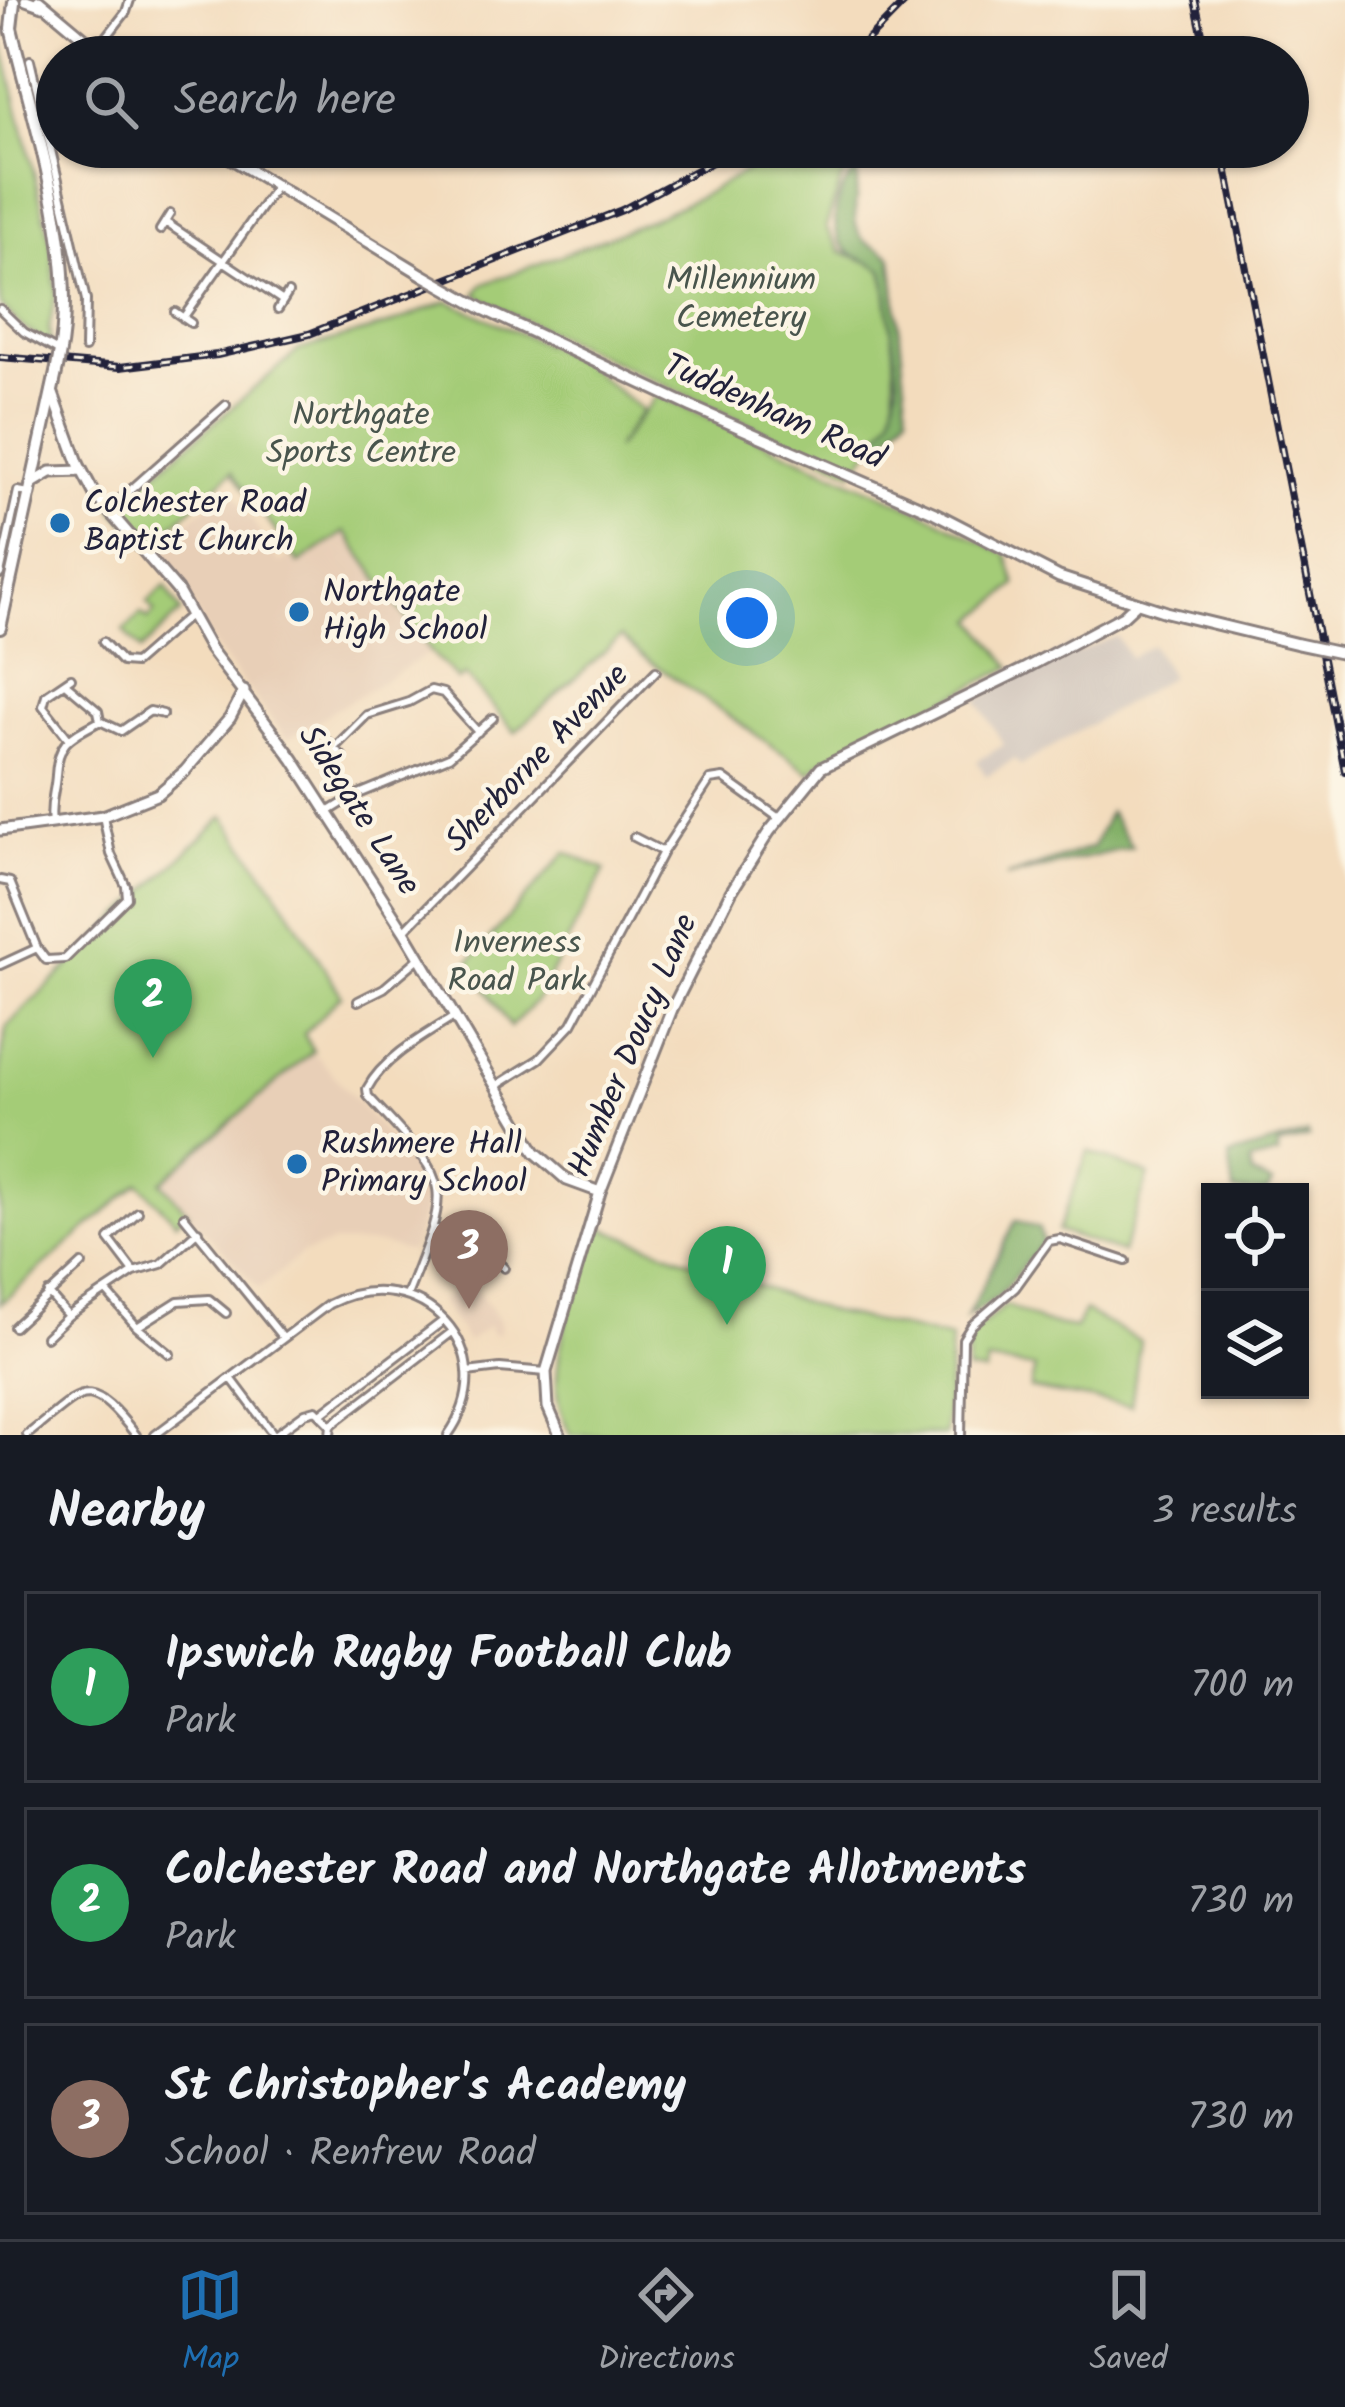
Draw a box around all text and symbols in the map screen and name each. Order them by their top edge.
search box [36,36,1309,168]
text: Search here [174,66,396,138]
icon: search [78,69,144,135]
park label: Millennium Cemetery [666,255,816,346]
street label: Tuddenham Road [655,340,895,486]
park label: Northgate Sports Centre [266,390,456,481]
place label: Colchester Road Baptist Church [84,478,308,569]
marker: Colchester Road Baptist Church [47,510,73,536]
place label: Northgate High School [323,567,487,658]
your location [717,588,777,648]
marker: Northgate High School [286,599,312,625]
street label: Sherborne Avenue [433,652,643,866]
street label: Sidegate Lane [283,715,433,907]
street label: Humber Doucy Lane [555,906,714,1186]
park label: Inverness Road Park [447,918,587,1009]
pin: 2 [114,959,192,1058]
place label: Rushmere Hall Primary School [321,1119,527,1210]
marker: Rushmere Hall Primary School [284,1151,310,1177]
map controls [1201,1183,1309,1399]
button: locate [1201,1183,1309,1291]
pin: 3 [430,1210,508,1309]
pin: 1 [688,1226,766,1325]
button: layers [1201,1291,1309,1399]
text: Nearby [48,1473,205,1554]
text: 3 results [1152,1482,1297,1544]
text: Ipswich Rugby Football Club [165,1620,732,1692]
text: 1 [84,1656,96,1718]
text: 700 m [1190,1656,1294,1718]
text: Park [165,1692,236,1754]
text: Colchester Road and Northgate Allotments [165,1836,1026,1908]
text: 2 [79,1872,101,1934]
text: 730 m [1188,1872,1294,1934]
text: Park [165,1908,236,1970]
text: St Christopher's Academy [165,2052,686,2124]
text: 3 [79,2088,101,2150]
text: 730 m [1188,2088,1294,2150]
text: School · Renfrew Road [165,2124,536,2186]
tab: Map [177,2262,243,2387]
tab: Directions [598,2262,735,2387]
tab: Saved [1089,2262,1168,2387]

